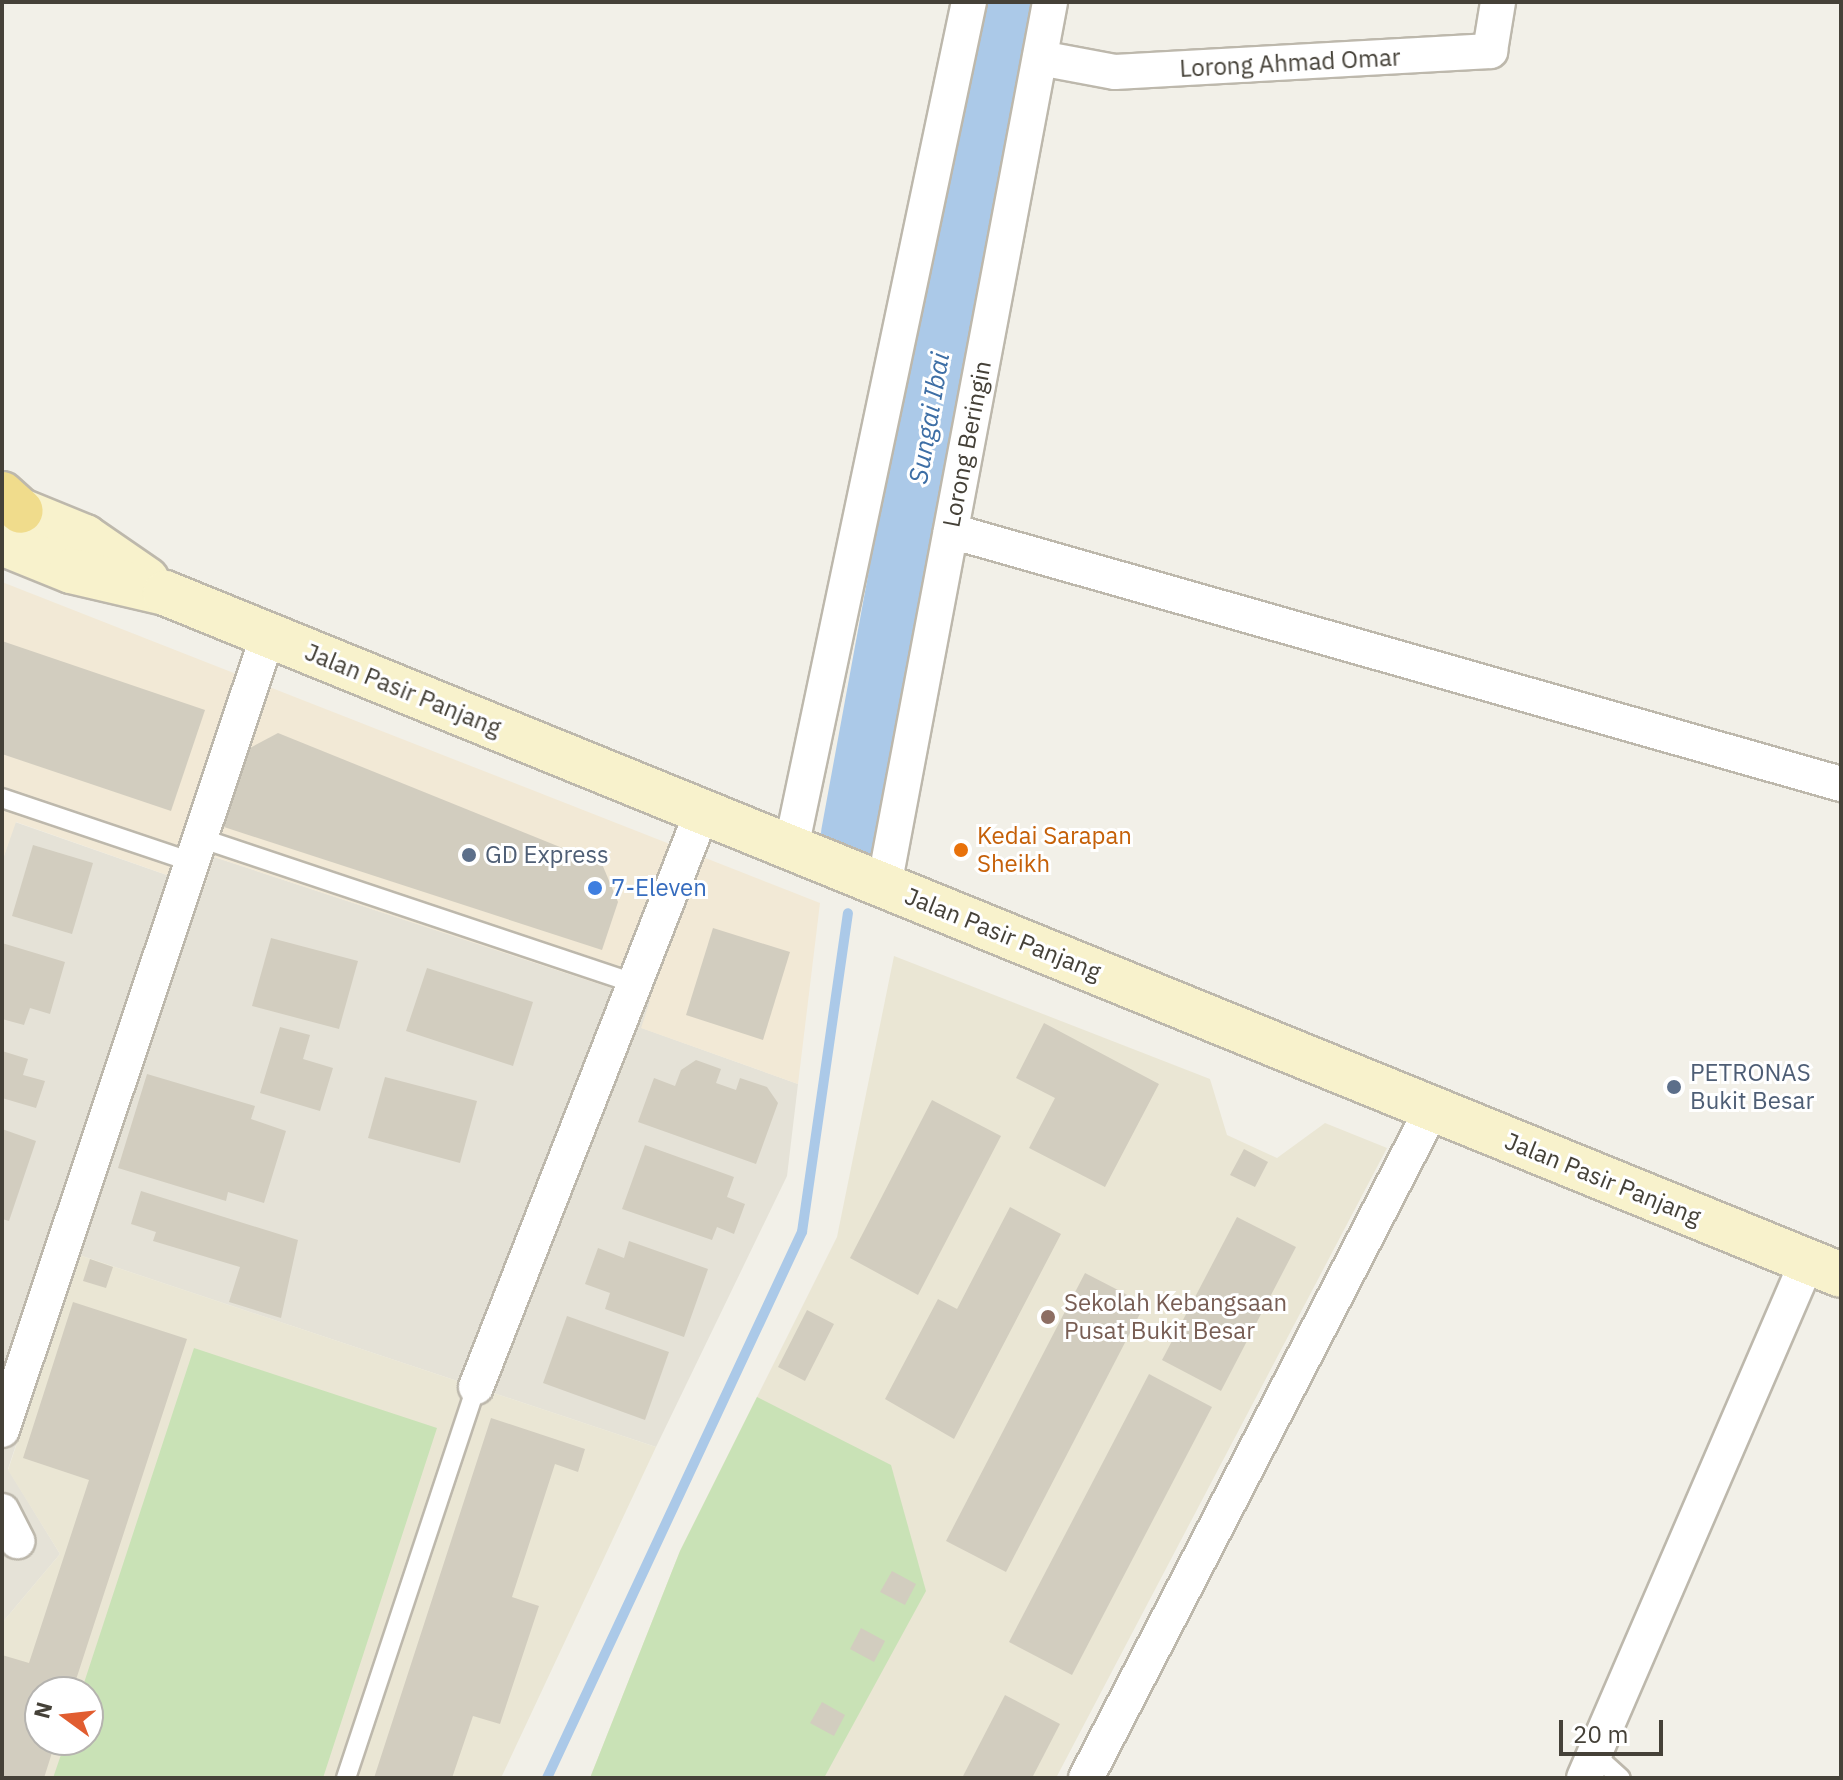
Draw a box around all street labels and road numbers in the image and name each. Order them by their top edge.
street label: Lorong Ahmad Omar [1179,43,1401,83]
street label: Lorong Beringin [937,358,997,530]
street label: Jalan Pasir Panjang [301,638,505,742]
street label: Jalan Pasir Panjang [901,882,1105,986]
street label: Jalan Pasir Panjang [1501,1127,1705,1231]

